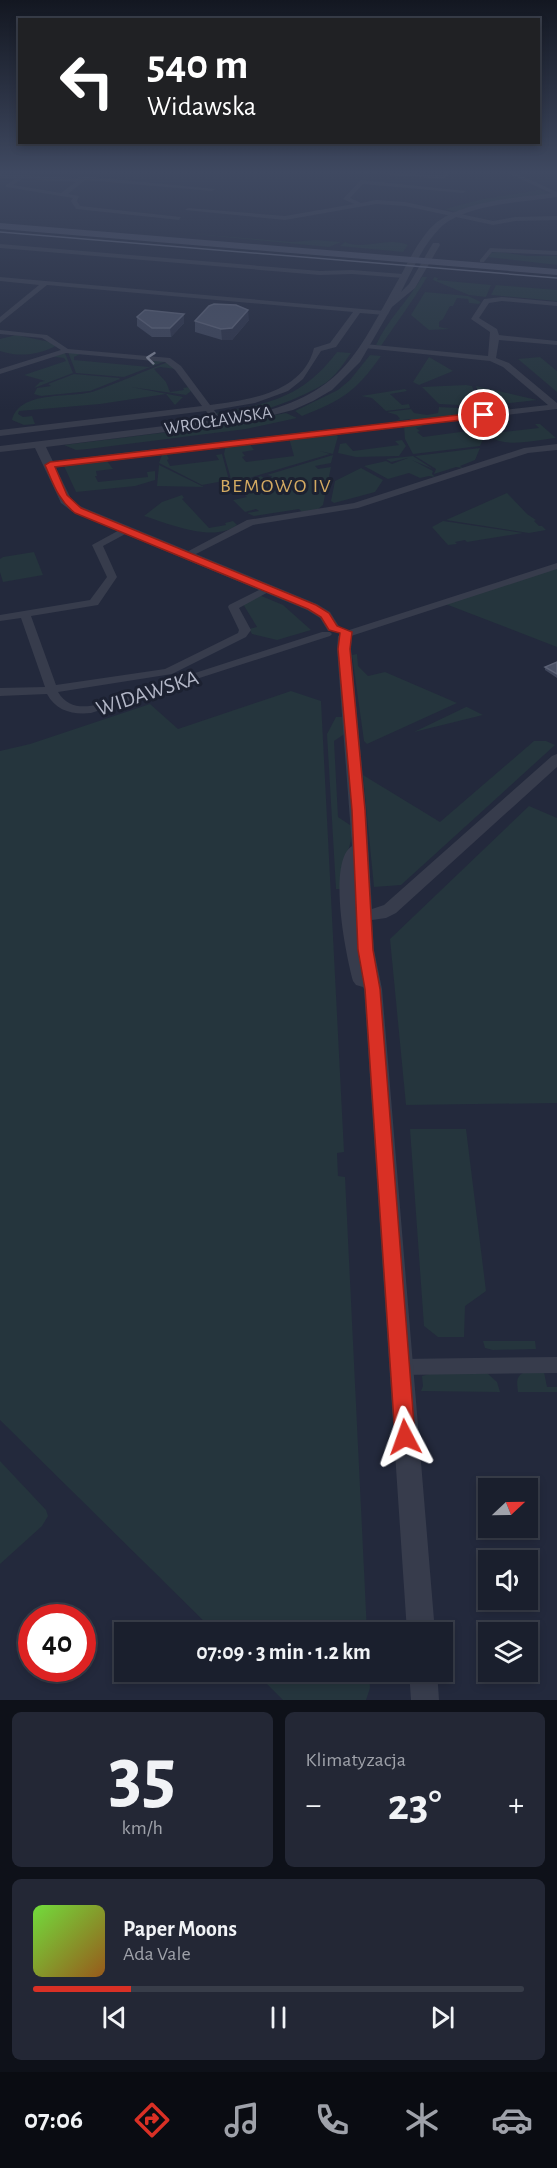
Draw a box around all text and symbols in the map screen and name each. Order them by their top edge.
icon: left [48,42,126,120]
text: 540 m [147,44,248,86]
text: Widawska [147,93,256,120]
one-way arrow [147,352,156,365]
pin [458,389,509,440]
icon: arrive [467,398,500,431]
street label: WROCŁAWSKA [163,403,274,438]
district label: BEMOWO IV [220,476,332,496]
street label: WIDAWSKA [93,666,201,720]
position arrow [373,1405,437,1469]
north arrow [478,1478,538,1538]
map controls [478,1478,538,1682]
button: sound [478,1550,538,1610]
speed limit sign: 40 [18,1604,96,1682]
button: layers [478,1622,538,1682]
text: 07:09 · 3 min · 1.2 km [196,1641,371,1663]
text: 35 [109,1738,176,1816]
text: Klimatyzacja [306,1750,406,1770]
text: 23° [388,1783,442,1828]
text: − [306,1789,321,1822]
text: + [508,1789,524,1822]
text: km/h [122,1818,163,1838]
text: Paper Moons [123,1918,237,1940]
text: Ada Vale [123,1944,191,1964]
icon: previous [98,2001,131,2034]
icon: pause [262,2001,295,2034]
icon: next [426,2001,459,2034]
icon: directions [131,2099,173,2141]
icon: music [221,2099,263,2141]
icon: phone [311,2099,353,2141]
icon: climate [401,2099,443,2141]
icon: car [491,2099,533,2141]
text: 07:06 [24,2106,83,2133]

